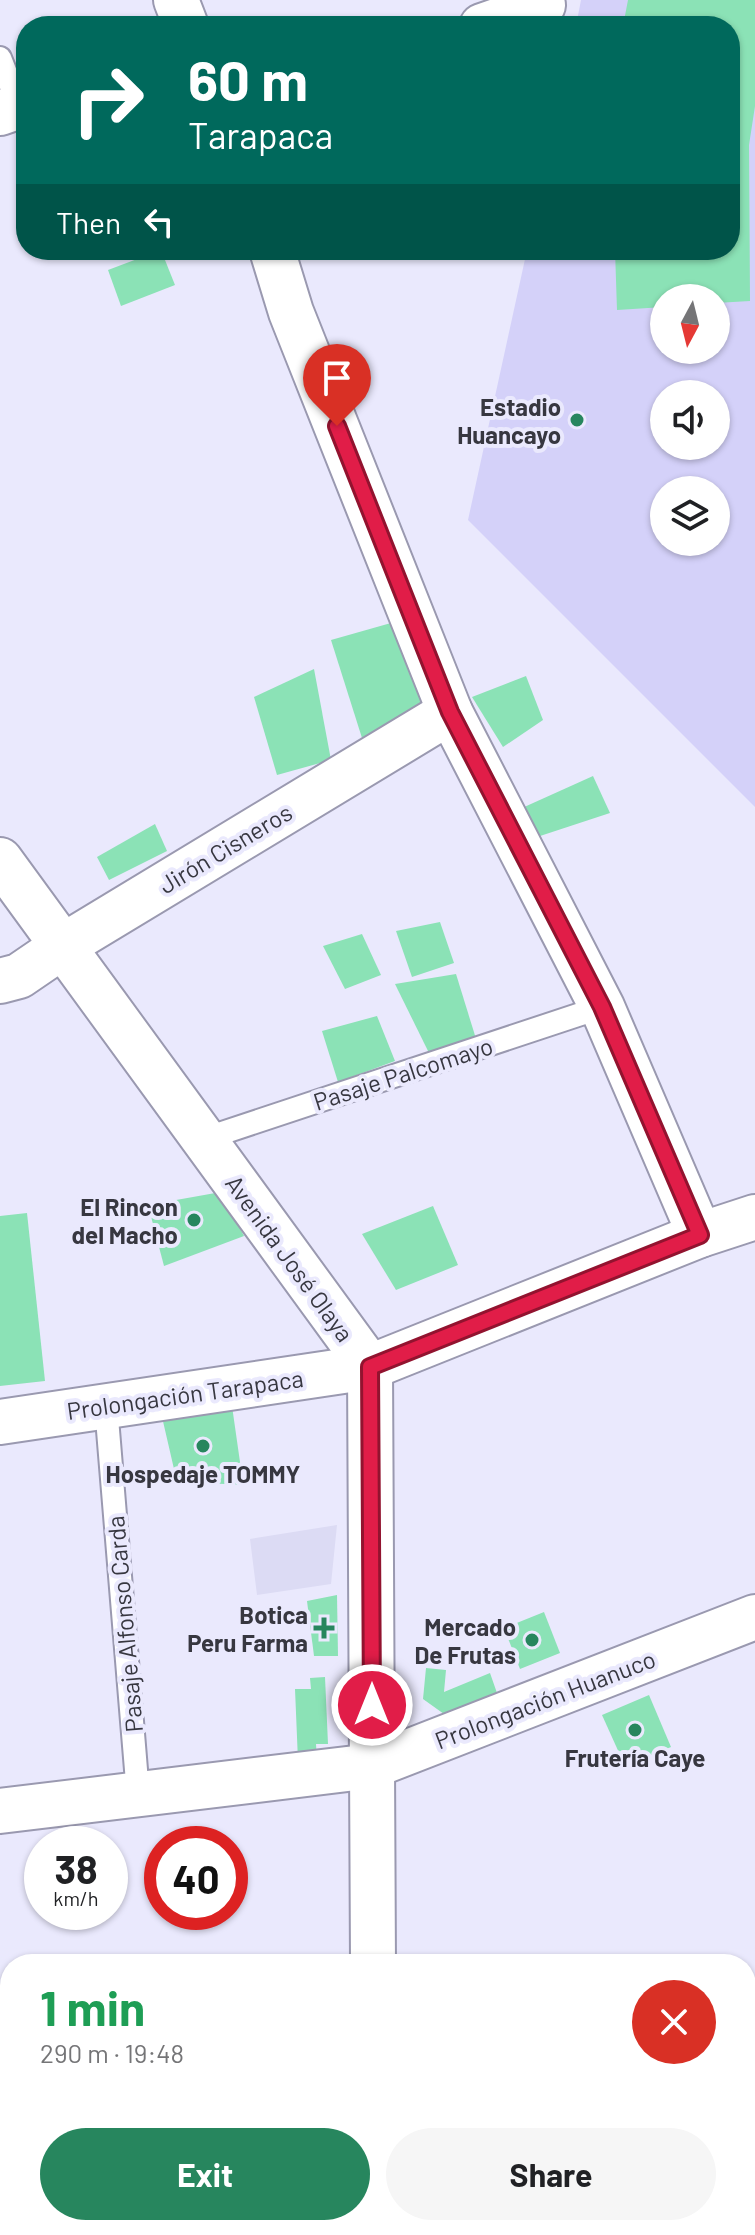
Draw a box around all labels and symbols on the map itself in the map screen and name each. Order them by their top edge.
north arrow [650,284,730,364]
pin [303,344,371,426]
place label: Estadio Huancayo [457,392,561,449]
marker: Estadio Huancayo [568,411,586,429]
street label: Jirón Cisneros [153,797,297,899]
street label: Pasaje Palcomayo [310,1030,496,1116]
street label: Avenida José Olaya [220,1169,360,1347]
place label: El Rincon del Macho [72,1192,178,1249]
marker: El Rincon del Macho [185,1211,203,1229]
street label: Prolongación Tarapaca [65,1363,305,1425]
marker: Hospedaje TOMMY [194,1437,212,1455]
place label: Hospedaje TOMMY [106,1459,301,1488]
street label: Pasaje Alfonso Carda [100,1515,148,1733]
place label: Botica Peru Farma [187,1600,308,1657]
place label: Mercado De Frutas [414,1612,516,1669]
marker: Botica Peru Farma [315,1619,333,1637]
marker: Mercado De Frutas [523,1631,541,1649]
street label: Prolongación Huanuco [431,1644,659,1754]
position arrow [330,1663,414,1747]
marker: Frutería Caye [626,1721,644,1739]
place label: Frutería Caye [565,1743,705,1772]
speed limit sign: 40 [144,1826,248,1930]

